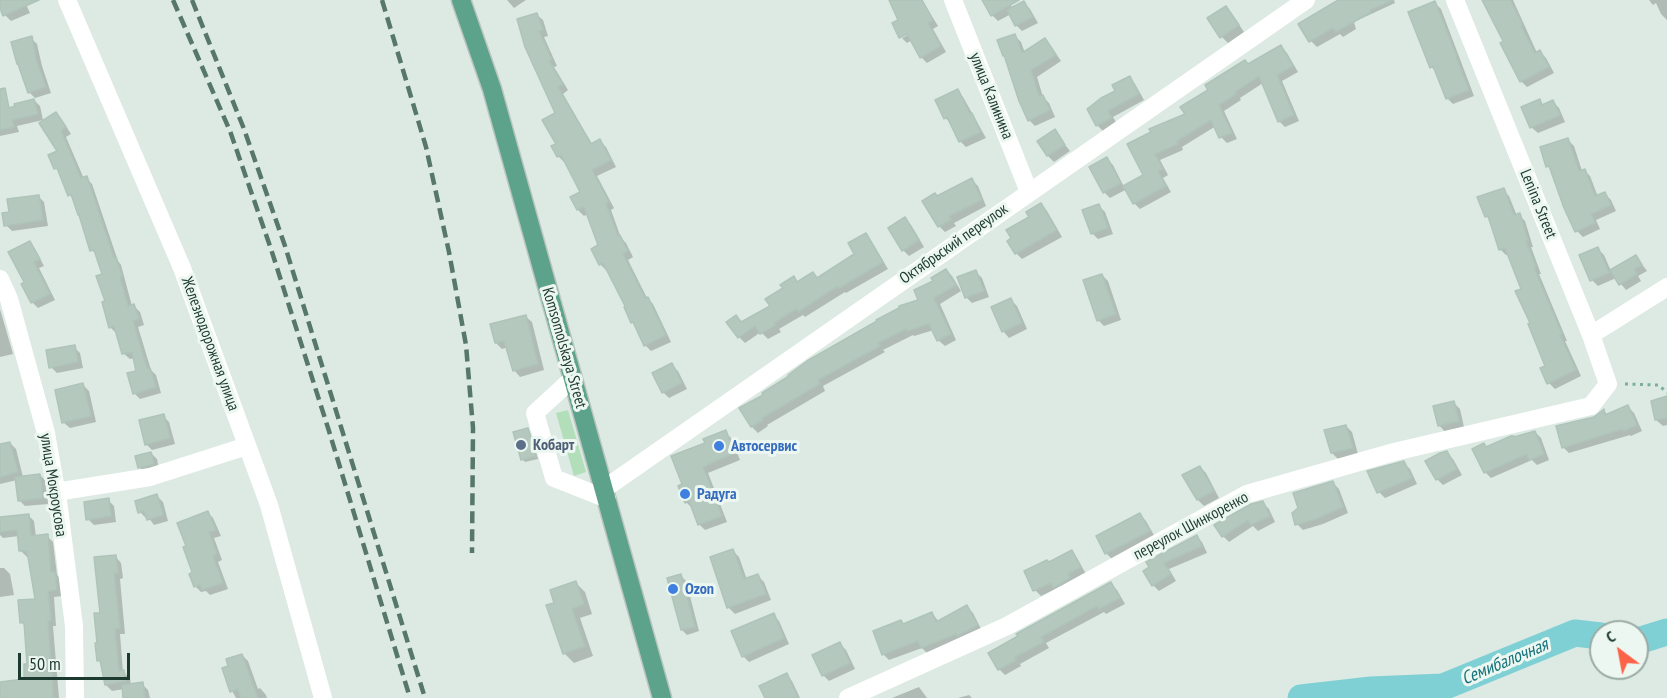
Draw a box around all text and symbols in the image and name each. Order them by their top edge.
street label: улица Калинина [965,50,1017,142]
street label: Lenina Street [1515,167,1561,241]
street label: Октябрьский переулок [896,200,1012,288]
street label: Железнодорожная улица [177,274,243,414]
street label: Komsomolskaya Street [538,285,590,411]
street label: улица Мокроусова [35,432,71,538]
place label: Кобарт [533,435,574,455]
place label: Автосервис [731,436,797,456]
marker: Кобарт [514,438,528,452]
marker: Автосервис [712,439,726,453]
place label: Радуга [697,484,737,504]
marker: Радуга [678,487,692,501]
street label: переулок Шинкоренко [1130,488,1252,564]
place label: Ozon [685,579,714,599]
marker: Ozon [666,582,680,596]
north arrow [1589,620,1649,680]
text: С [1602,626,1619,647]
water label: Семибалочная [1459,634,1551,690]
scale bar [21,641,134,679]
text: 50 m [29,652,61,675]

